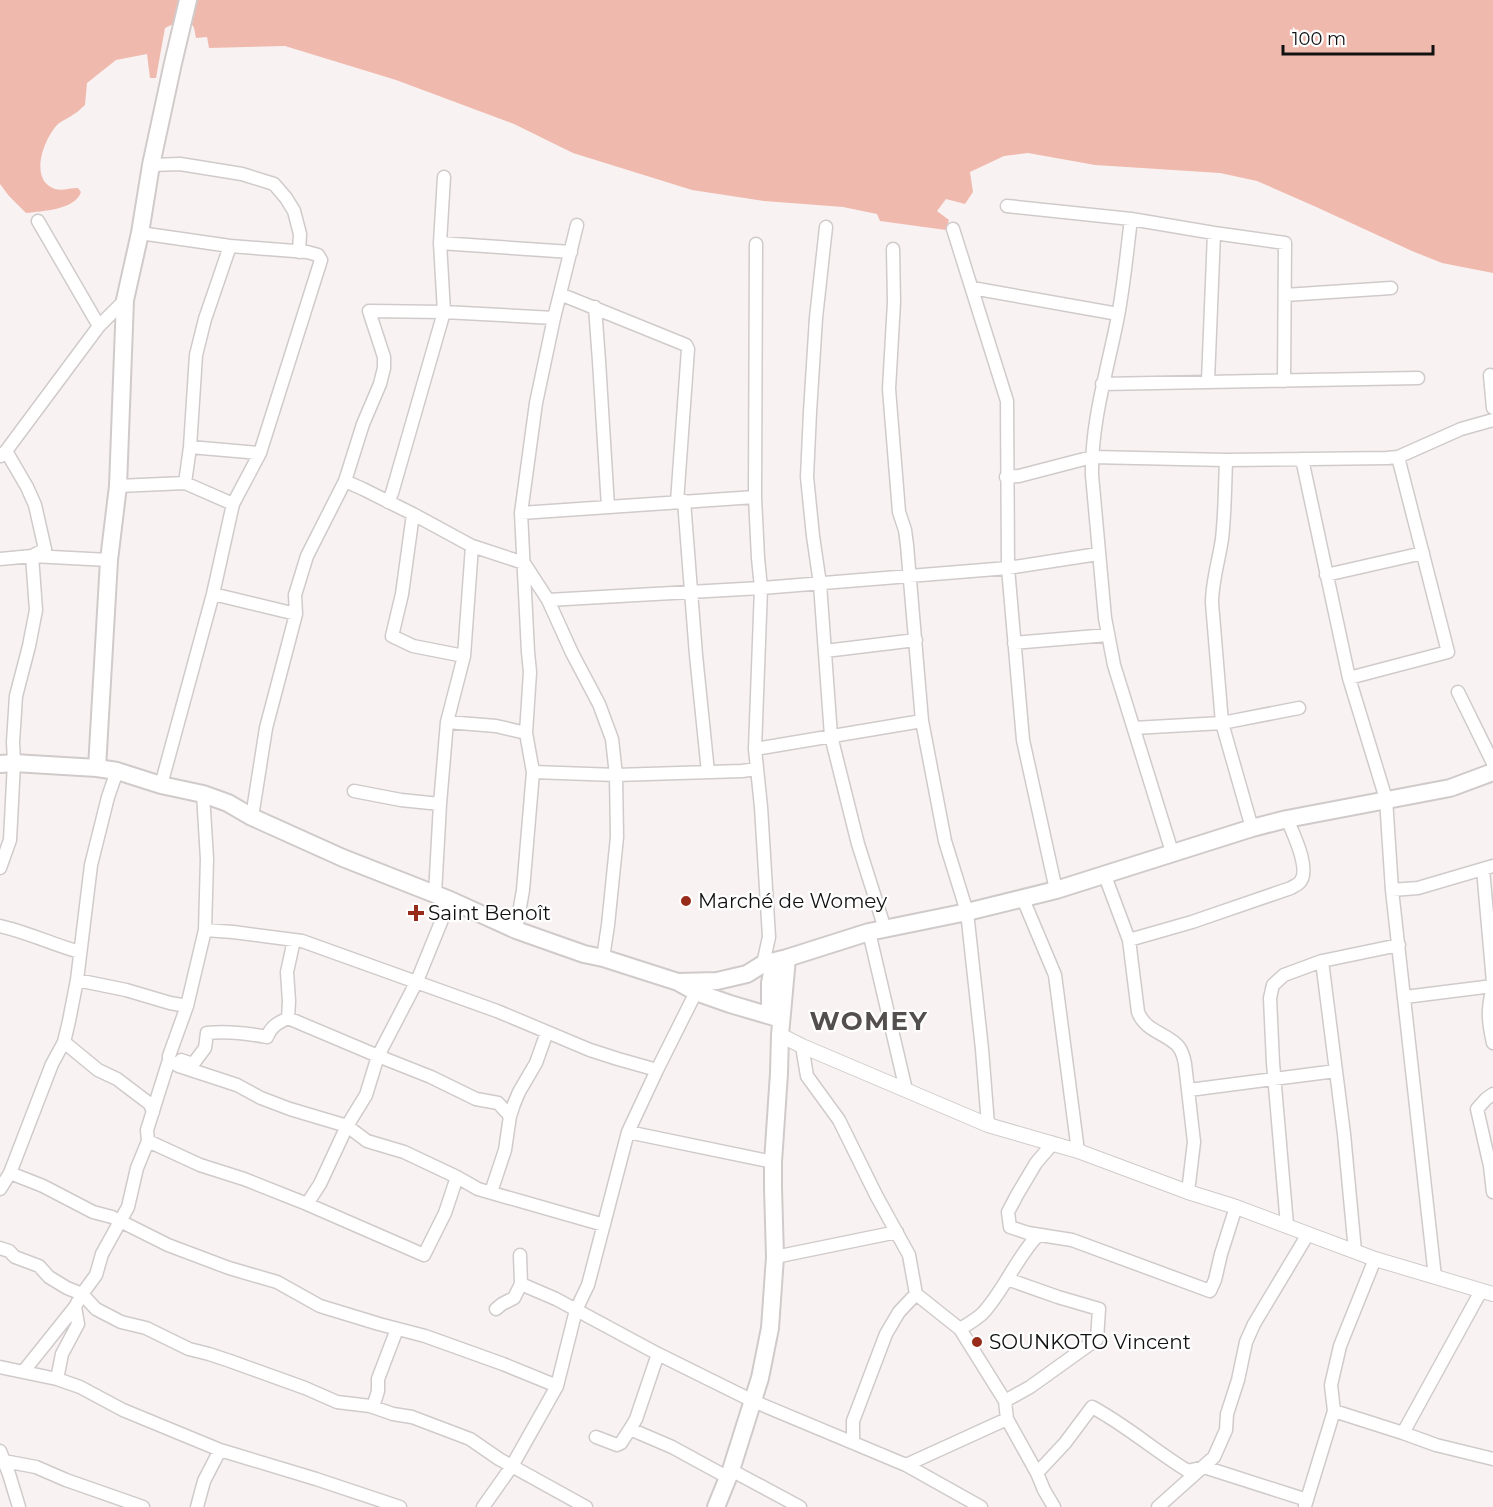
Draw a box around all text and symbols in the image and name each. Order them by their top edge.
scale bar [1283,18,1433,56]
text: 100 m [1292,28,1346,50]
place label: Marché de Womey [698,889,887,913]
marker: Marché de Womey [679,894,693,908]
place label: Saint Benoît [428,901,551,925]
marker: Saint Benoît [409,906,423,920]
district label: WOMEY [810,1005,928,1037]
place label: SOUNKOTO Vincent [989,1330,1191,1354]
marker: SOUNKOTO Vincent [970,1335,984,1349]

